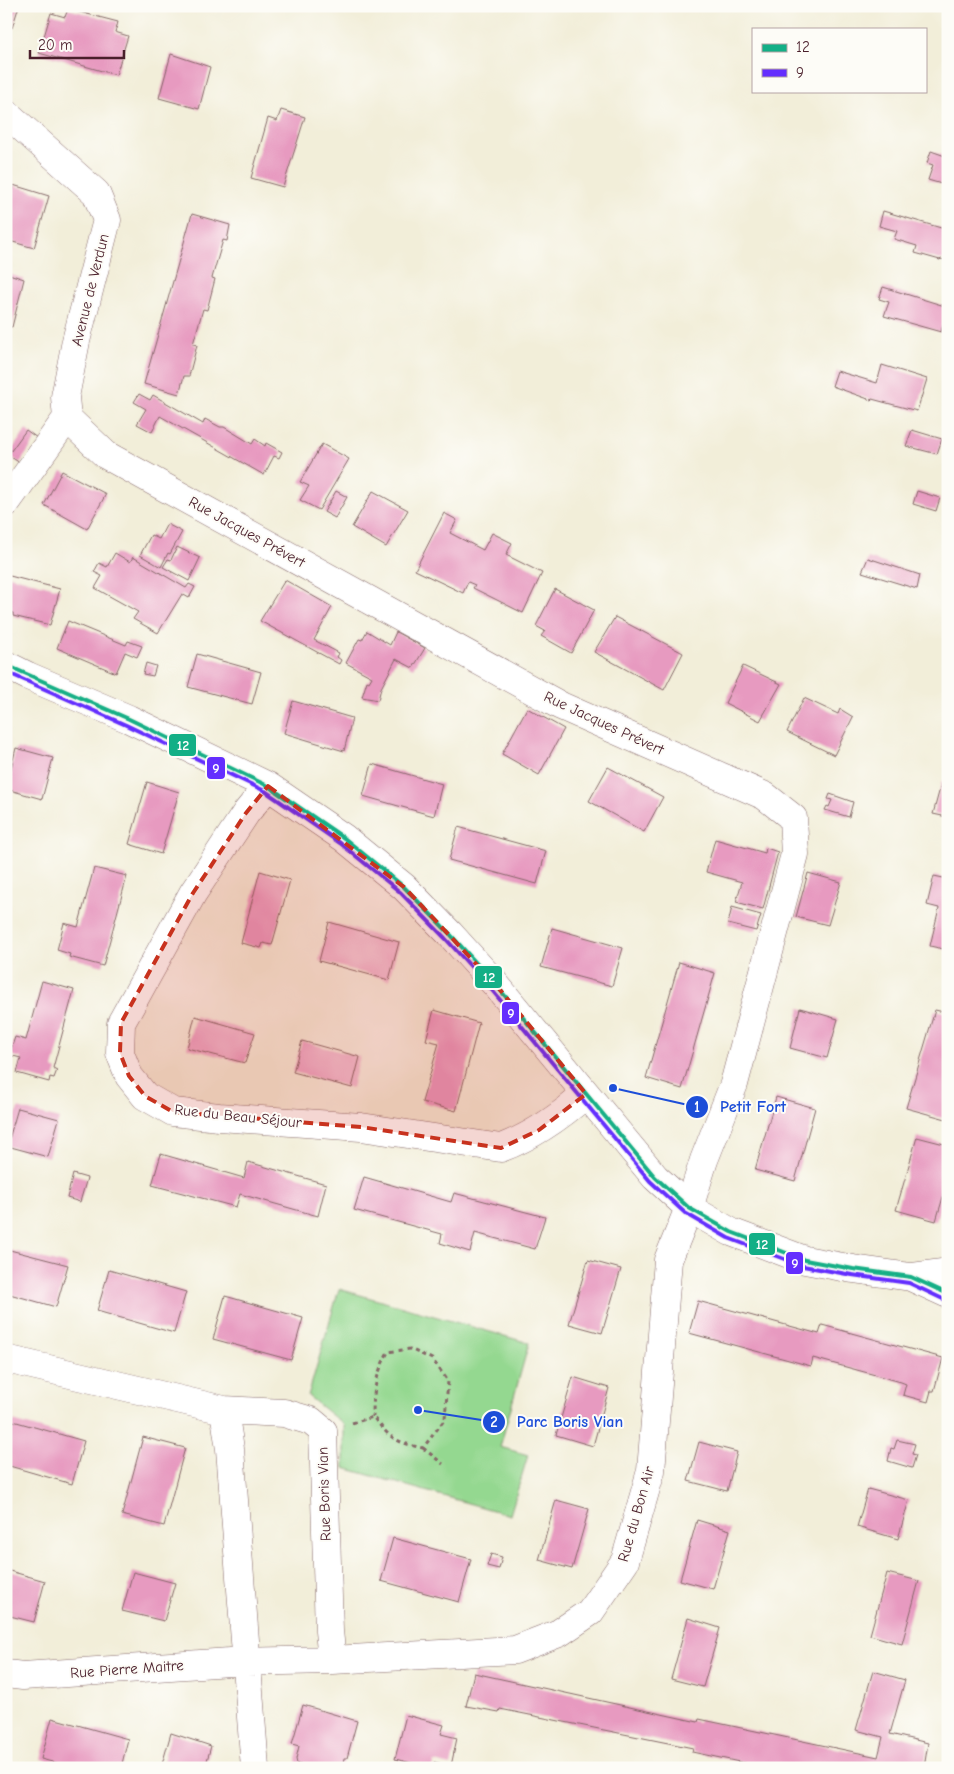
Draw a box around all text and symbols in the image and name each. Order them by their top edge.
scale bar [30,28,124,60]
legend [752,28,926,92]
text: 20 m [38,36,72,54]
text: 12 [796,38,810,56]
text: 9 [796,64,804,82]
street label: Avenue de Verdun [67,232,113,348]
street label: Rue Jacques Prévert [186,493,309,572]
street label: Rue Jacques Prévert [541,687,667,759]
line badge: 12 [168,733,197,757]
text: 12 [177,737,189,754]
line badge: 9 [206,756,226,780]
text: 9 [212,760,220,777]
line badge: 12 [474,965,503,989]
text: 12 [483,969,495,986]
line badge: 9 [501,1001,520,1025]
text: 9 [507,1005,515,1022]
callout: Petit Fort [685,1091,796,1122]
text: 1 [694,1098,700,1116]
text: Petit Fort [720,1098,787,1116]
street label: Rue du Beau Séjour [173,1100,303,1132]
line badge: 12 [748,1232,776,1256]
text: 12 [756,1236,768,1253]
line badge: 9 [785,1251,804,1275]
text: 9 [791,1255,799,1272]
callout: Parc Boris Vian [482,1406,633,1437]
text: 2 [490,1413,498,1431]
text: Parc Boris Vian [517,1413,623,1431]
street label: Rue Boris Vian [313,1446,335,1542]
street label: Rue du Bon Air [614,1464,658,1564]
street label: Rue Pierre Maitre [70,1656,185,1682]

